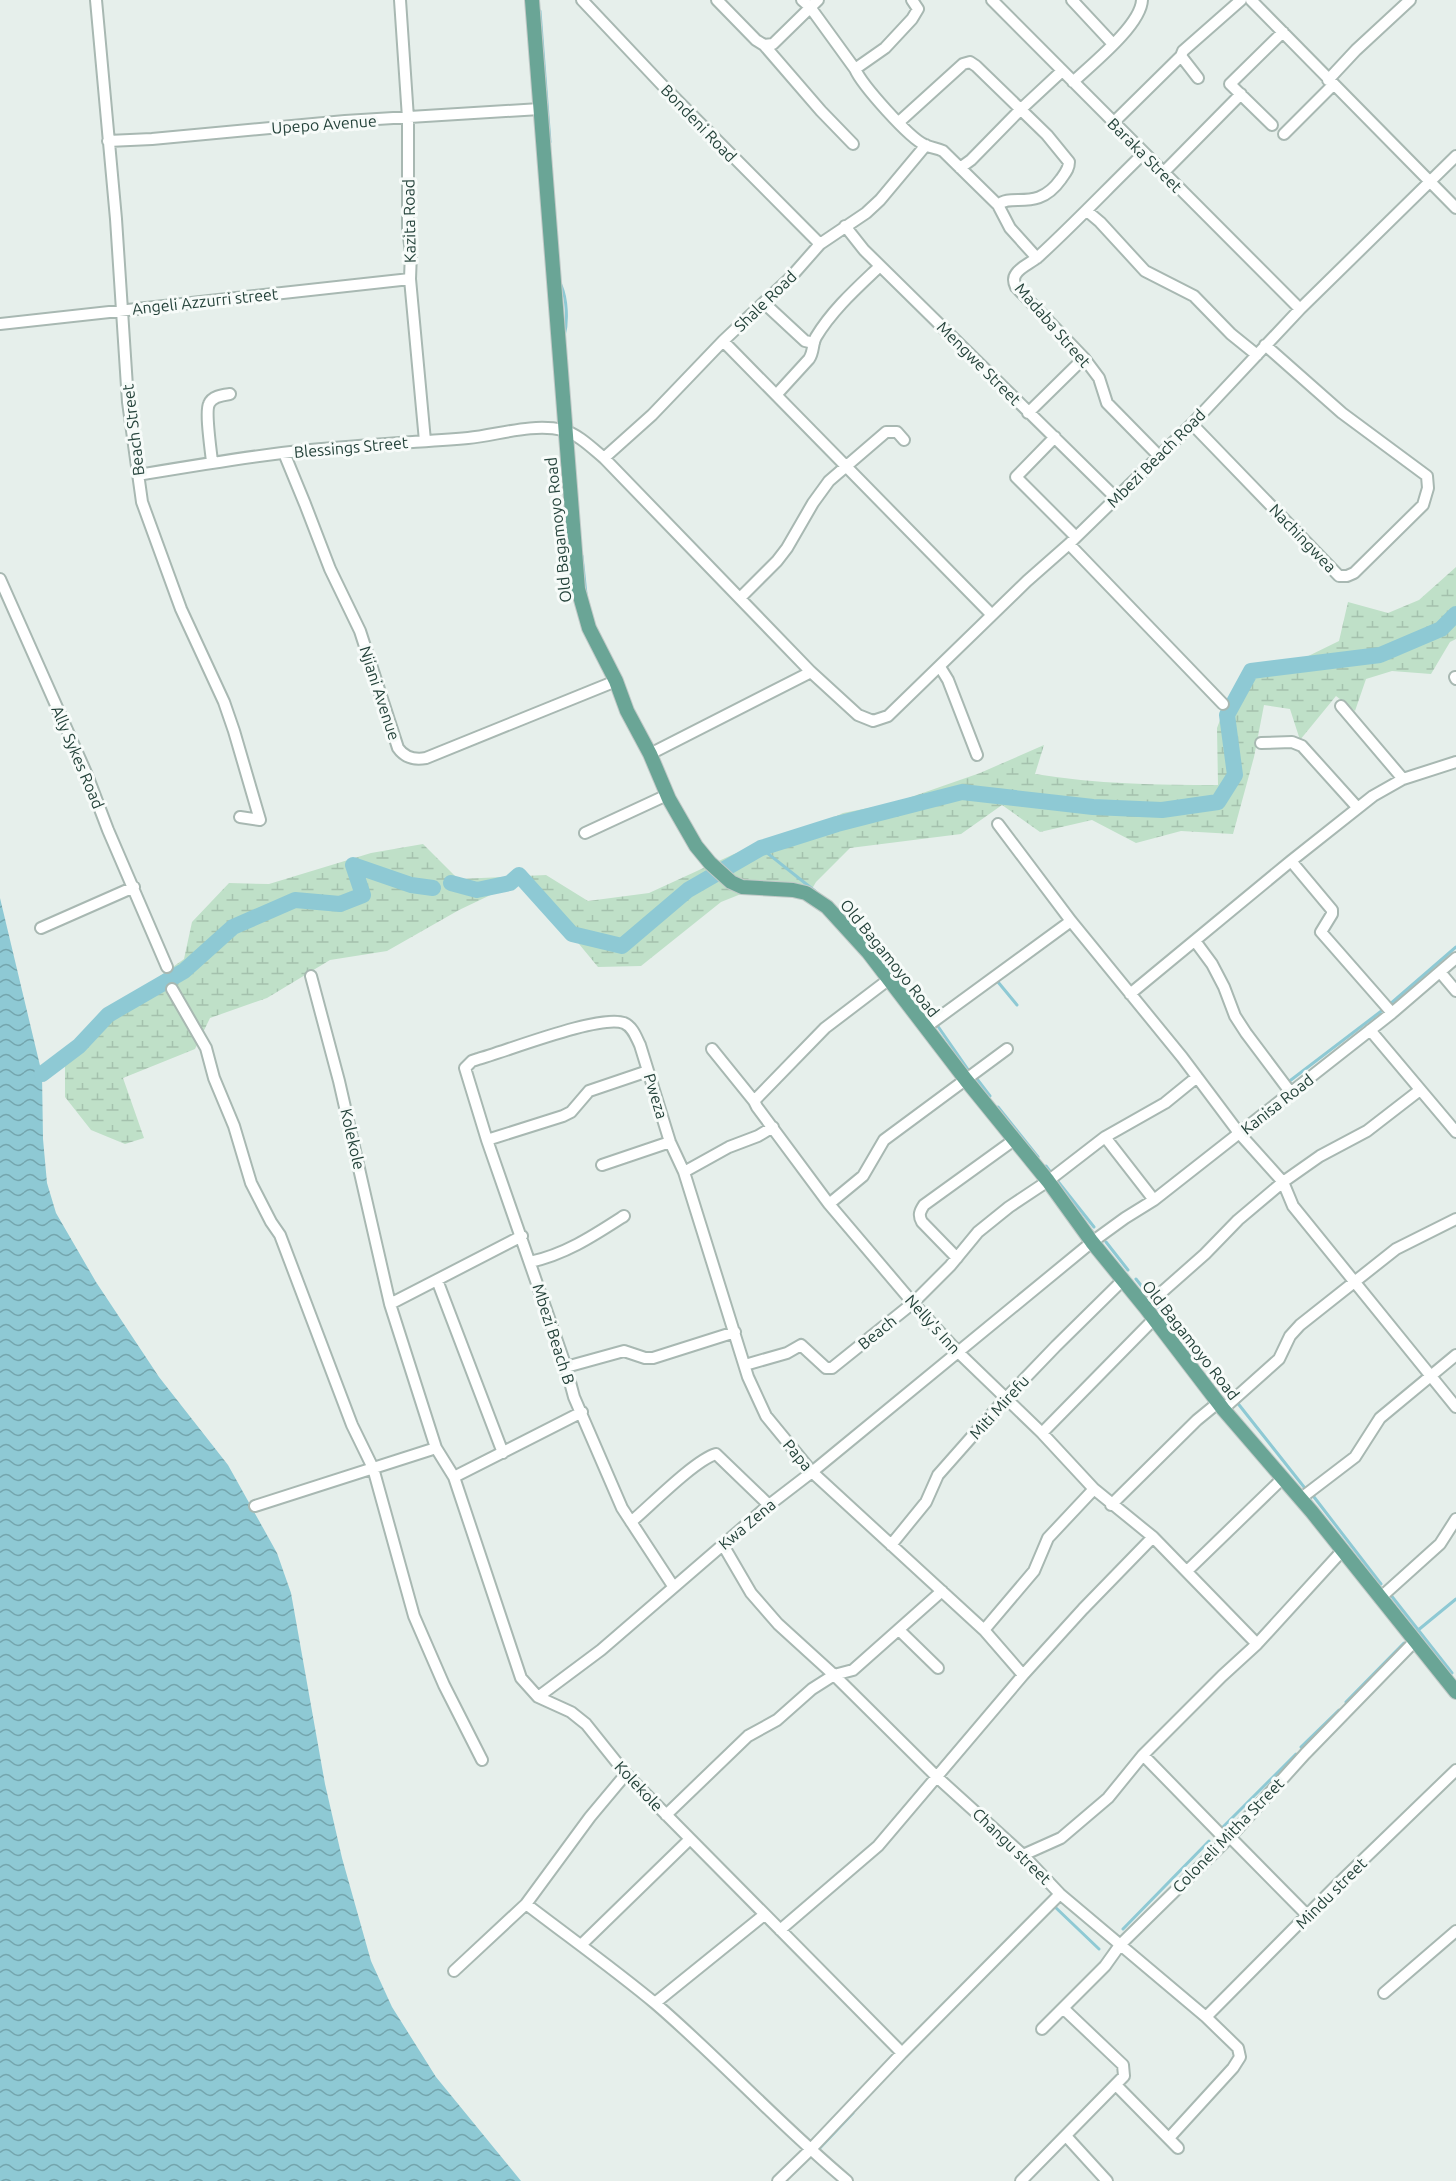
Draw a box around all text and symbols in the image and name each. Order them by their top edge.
street label: Bondeni Road [658,81,740,165]
street label: Upepo Avenue [271,111,377,137]
street label: Baraka Street [1104,114,1186,196]
street label: Kazita Road [399,179,419,263]
street label: Shale Road [730,267,800,335]
street label: Madaba Street [1012,279,1095,371]
street label: Angeli Azzurri street [131,284,280,318]
street label: Mengwe Street [934,318,1025,409]
street label: Beach Street [118,382,148,477]
street label: Mbezi Beach Road [1103,405,1209,511]
street label: Blessings Street [293,433,410,461]
street label: Old Bagamoyo Road [541,456,575,604]
street label: Nachingwea [1266,500,1340,576]
street label: Njiani Avenue [356,644,404,742]
street label: Ally Sykes Road [48,703,108,811]
street label: Old Bagamoyo Road [837,896,943,1020]
street label: Kanisa Road [1237,1070,1317,1138]
street label: Pweza [641,1071,671,1121]
street label: Kolekole [337,1107,369,1171]
street label: Old Bagamoyo Road [1139,1277,1243,1403]
street label: Mbezi Beach B [529,1281,579,1387]
street label: Nelly's Inn [902,1291,964,1357]
street label: Beach [854,1311,900,1353]
street label: Miti Mirefu [966,1371,1032,1443]
street label: Papa [780,1436,816,1474]
street label: Kwa Zena [715,1495,779,1553]
street label: Kolekole [611,1757,667,1815]
street label: Coloneli Mitha Street [1169,1774,1288,1896]
street label: Changu street [969,1804,1055,1888]
street label: Mindu street [1292,1853,1371,1932]

